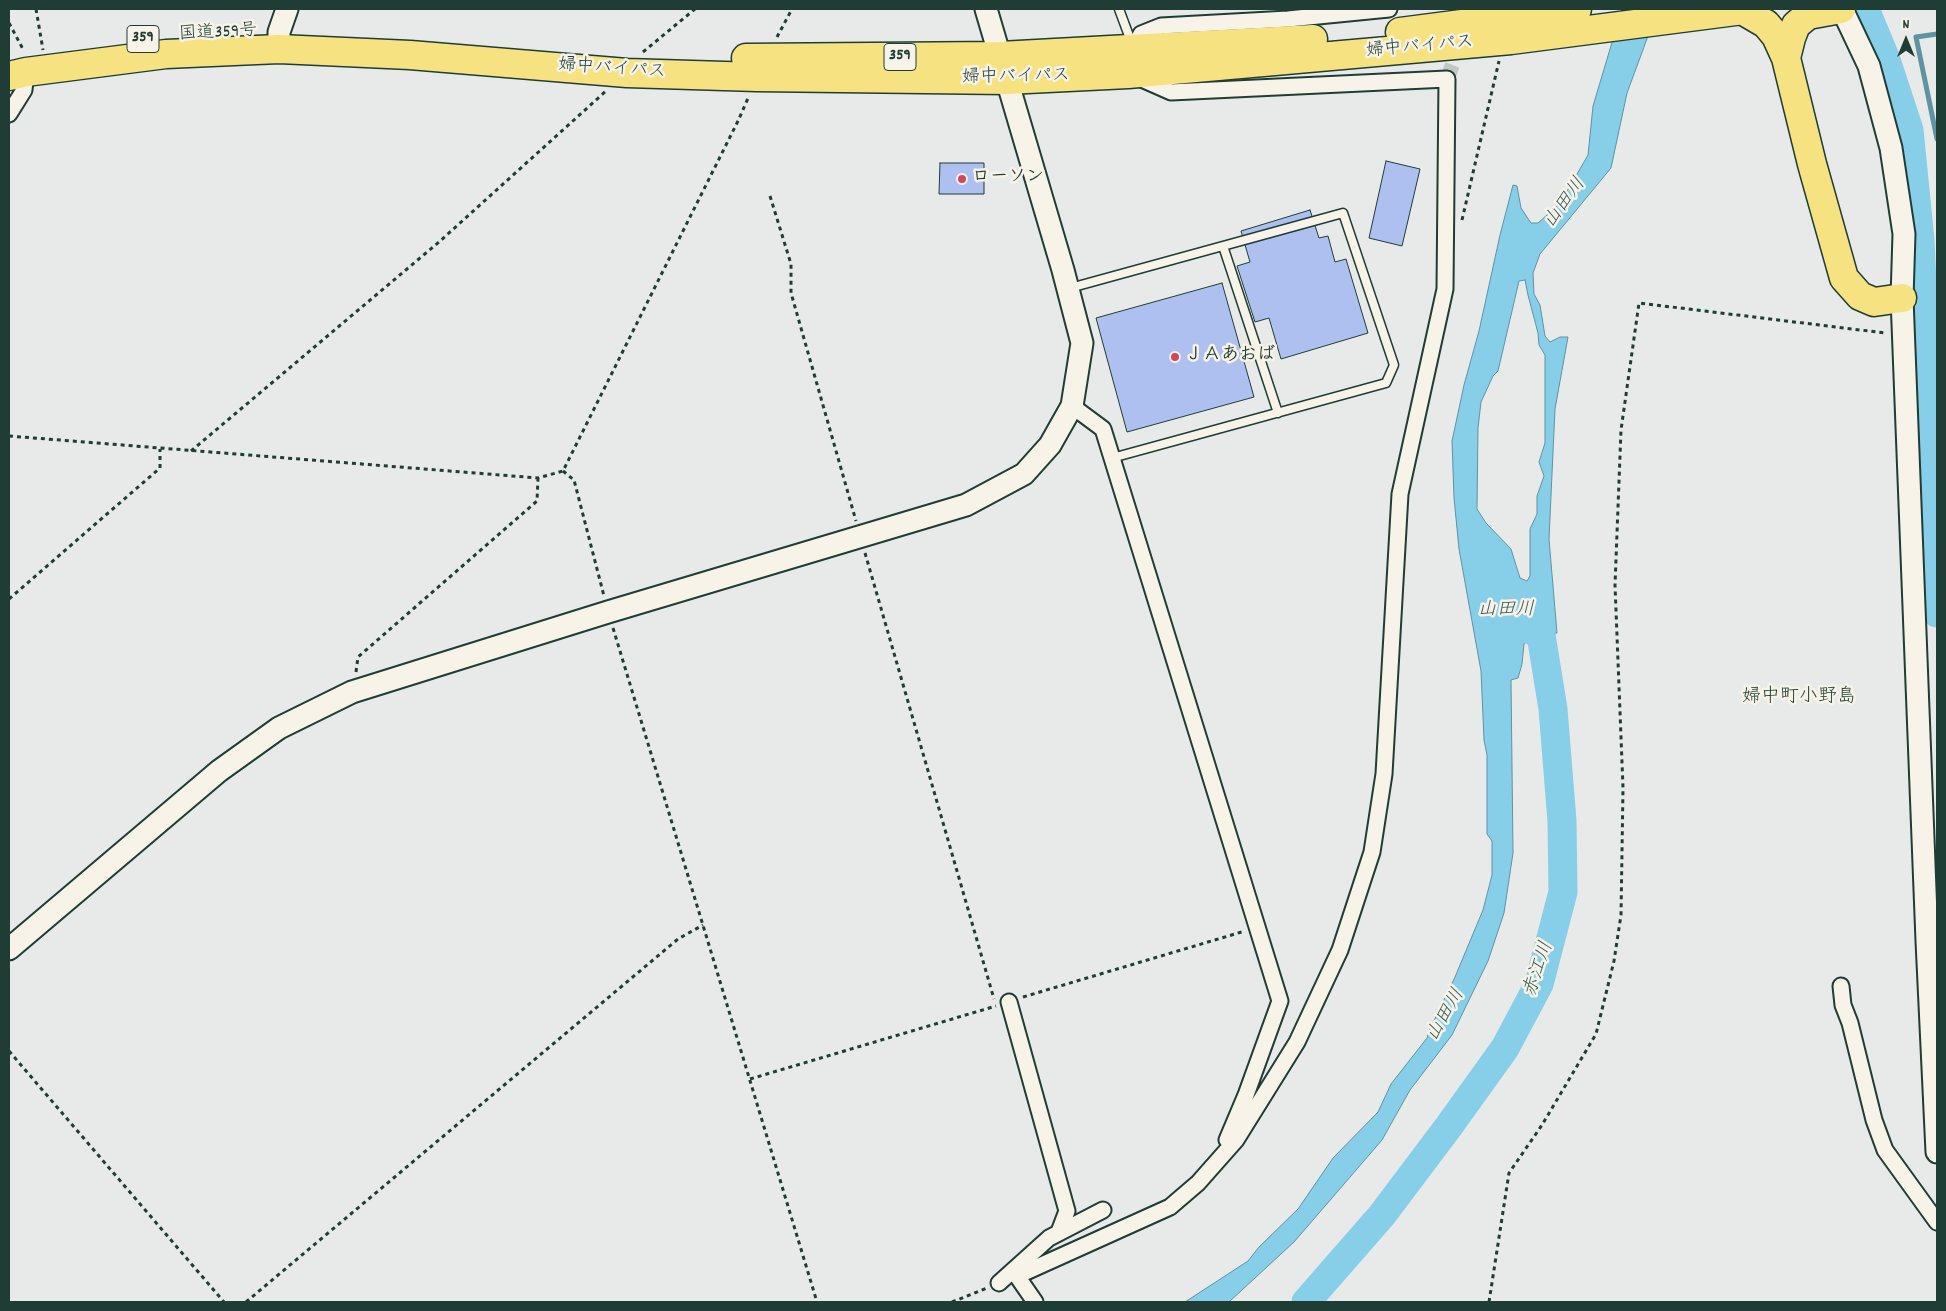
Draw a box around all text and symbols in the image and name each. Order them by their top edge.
north arrow [1881,15,1931,65]
text: N [1903,15,1909,35]
street label: 国道359号 [178,21,258,47]
road number: 359 [127,26,159,52]
street label: 婦中バイパス [1365,33,1475,63]
road number: 359 [884,44,916,70]
street label: 婦中バイパス [557,55,667,85]
street label: 婦中バイパス [962,66,1070,90]
place label: ローソン [972,168,1044,190]
marker: ローソン [956,173,968,185]
water label: 山田川 [1540,174,1592,234]
place label: ＪＡあおば [1185,346,1275,368]
marker: ＪＡあおば [1169,351,1181,363]
water label: 山田川 [1478,600,1534,622]
district label: 婦中町小野島 [1742,687,1856,709]
water label: 赤江川 [1520,939,1560,1001]
water label: 山田川 [1423,986,1471,1046]

